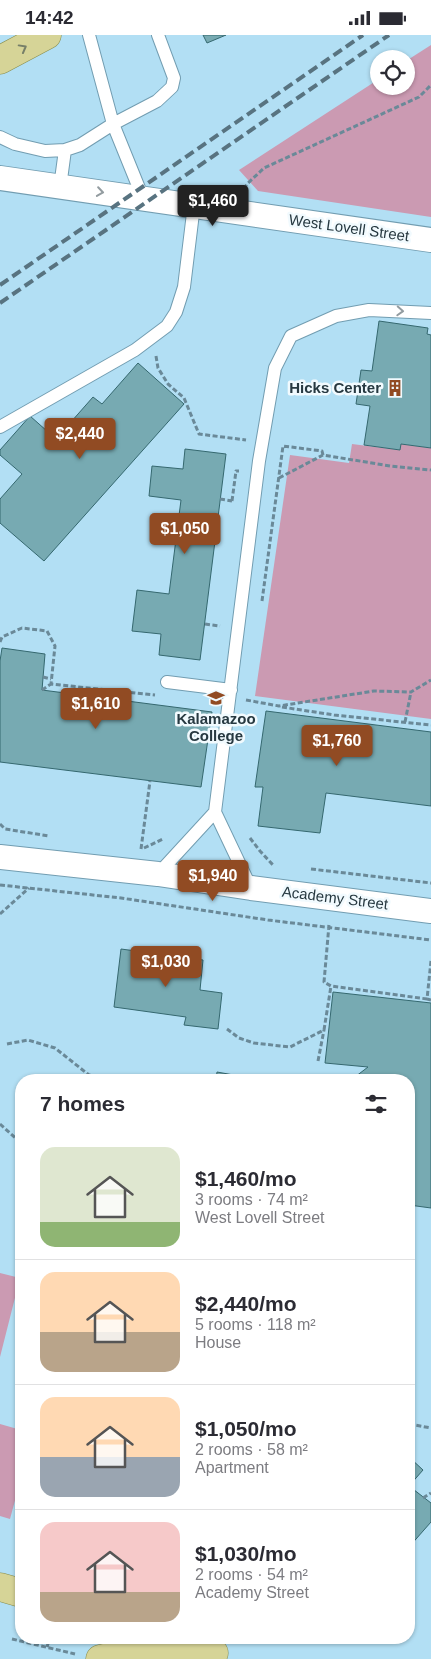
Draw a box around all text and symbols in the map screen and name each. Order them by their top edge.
text: 14:42 [25,7,74,28]
one-way arrow [18,44,27,54]
map controls [370,50,415,95]
button: locate [370,50,415,95]
pin: $1,460 [172,185,254,227]
one-way arrow [97,186,105,197]
text: $1,460 [189,192,237,209]
street label: West Lovell Street [288,211,411,244]
one-way arrow [396,306,404,317]
building icon: Hicks Center [385,378,405,398]
place label: Hicks Center [289,379,381,396]
pin: $2,440 [39,417,121,460]
text: $2,440 [56,425,104,442]
pin: $1,050 [144,513,226,555]
text: $1,050 [161,520,209,537]
pin: $1,610 [55,687,137,730]
school or university icon: Kalamazoo College [206,688,226,708]
text: $1,610 [72,695,120,712]
place label: Kalamazoo College [176,710,256,744]
pin: $1,760 [296,725,378,767]
text: $1,760 [313,732,361,749]
pin: $1,940 [172,859,254,902]
text: $1,940 [189,867,237,884]
street label: Academy Street [281,883,390,913]
pin: $1,030 [125,945,207,988]
text: $1,030 [142,953,190,970]
icon: filters [362,1090,390,1118]
text: 7 homes [40,1092,125,1115]
icon: home [80,1167,140,1227]
text: $1,460/mo [195,1167,297,1190]
text: 3 rooms · 74 m² [195,1191,308,1208]
text: West Lovell Street [195,1209,325,1226]
icon: home [80,1292,140,1352]
text: $2,440/mo [195,1292,297,1315]
text: 5 rooms · 118 m² [195,1316,316,1333]
text: House [195,1334,241,1351]
icon: home [80,1417,140,1477]
text: $1,050/mo [195,1417,297,1440]
text: 2 rooms · 58 m² [195,1441,308,1458]
text: Apartment [195,1459,269,1476]
icon: home [80,1542,140,1602]
text: $1,030/mo [195,1542,297,1565]
text: 2 rooms · 54 m² [195,1566,308,1583]
text: Academy Street [195,1584,309,1601]

